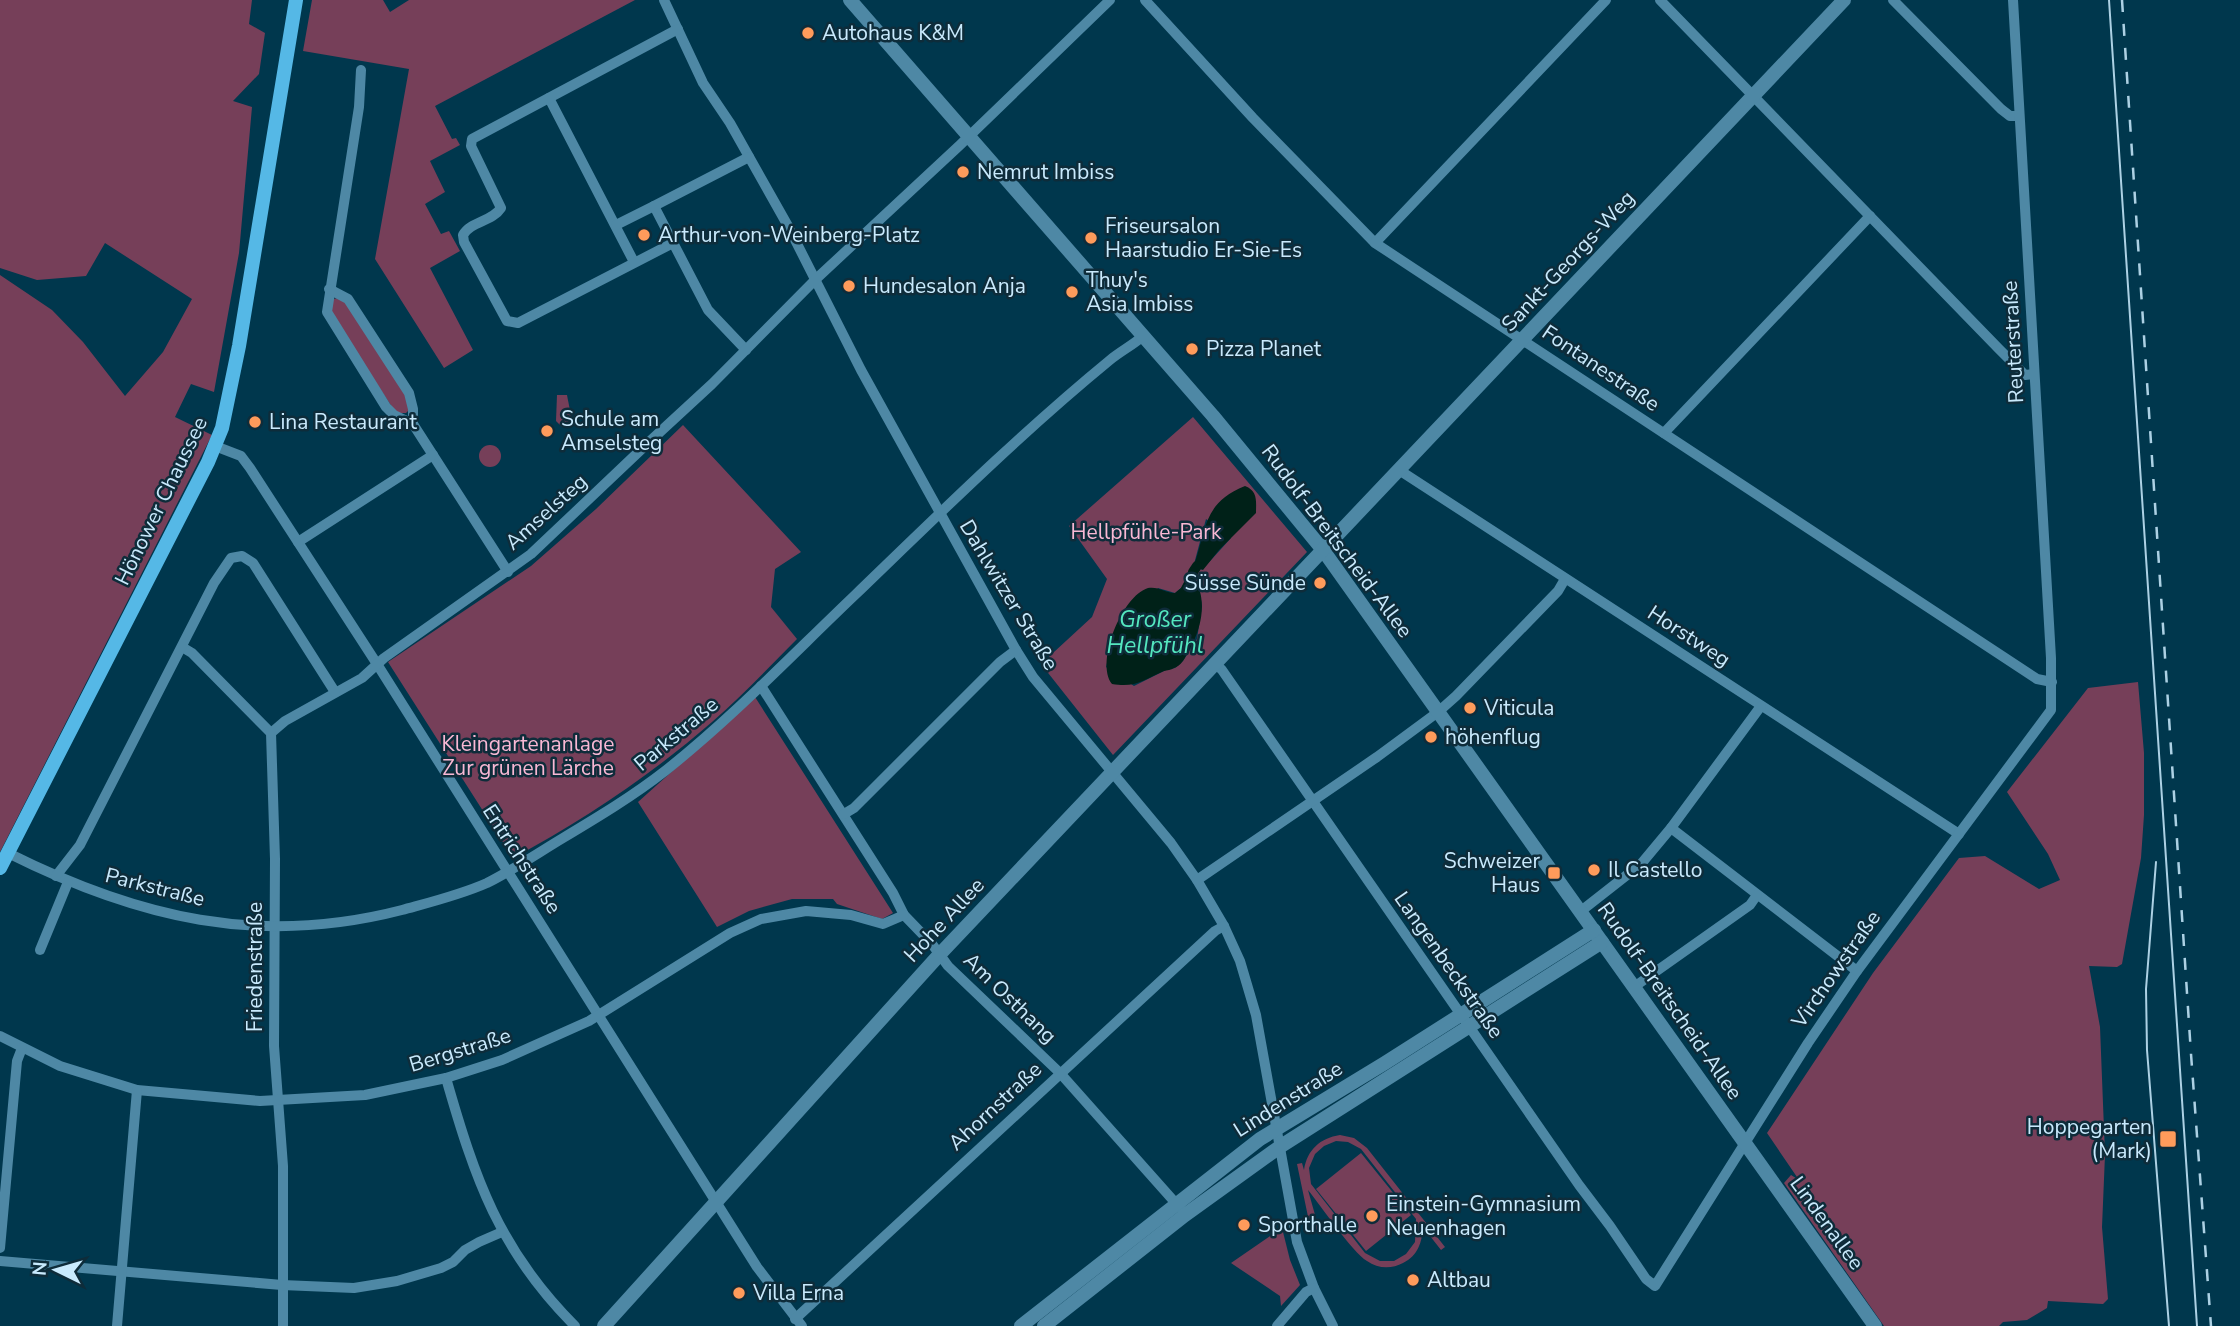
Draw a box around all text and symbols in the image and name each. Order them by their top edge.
place label: Autohaus K&M [822,19,964,47]
marker: Autohaus K&M [800,25,816,41]
place label: Nemrut Imbiss [977,158,1114,186]
marker: Nemrut Imbiss [955,164,971,180]
street label: Sankt-Georgs-Weg [1495,184,1641,338]
place label: Friseursalon Haarstudio Er-Sie-Es [1105,212,1302,264]
place label: Arthur-von-Weinberg-Platz [658,221,920,249]
marker: Arthur-von-Weinberg-Platz [636,227,652,243]
marker: Friseursalon Haarstudio Er-Sie-Es [1083,230,1099,246]
place label: Thuy's Asia Imbiss [1086,266,1193,318]
place label: Hundesalon Anja [863,272,1026,300]
marker: Hundesalon Anja [841,278,857,294]
street label: Reuterstraße [1996,280,2030,404]
marker: Thuy's Asia Imbiss [1064,284,1080,300]
street label: Fontanestraße [1537,318,1665,418]
place label: Pizza Planet [1206,335,1322,363]
marker: Pizza Planet [1184,341,1200,357]
place label: Schule am Amselsteg [561,405,662,457]
place label: Lina Restaurant [269,408,417,436]
street label: Hönower Chaussee [108,412,214,590]
marker: Lina Restaurant [247,414,263,430]
marker: Schule am Amselsteg [539,423,555,439]
street label: Rudolf-Breitscheid-Allee [1255,439,1419,643]
street label: Amselsteg [499,468,593,556]
street label: Dahlwitzer Straße [953,515,1065,675]
park label: Hellpfühle-Park [1071,518,1222,546]
place label: Süsse Sünde [1184,569,1306,597]
marker: Süsse Sünde [1312,575,1328,591]
street label: Horstweg [1642,599,1736,673]
water label: Großer Hellpfühl [1106,604,1204,661]
street label: Parkstraße [628,691,724,777]
place label: Viticula [1483,694,1554,722]
marker: Viticula [1462,700,1478,716]
place label: höhenflug [1445,723,1541,751]
marker: höhenflug [1423,729,1439,745]
park label: Kleingartenanlage Zur grünen Lärche [442,730,614,782]
street label: Entrichstraße [476,799,568,919]
place label: Schweizer Haus [1444,847,1540,899]
place label: Il Castello [1608,856,1702,884]
street label: Parkstraße [102,861,208,913]
marker: Il Castello [1586,862,1602,878]
marker: Schweizer Haus [1546,865,1562,881]
street label: Hohe Allee [898,872,990,968]
street label: Langenbeckstraße [1388,886,1510,1044]
street label: Rudolf-Breitscheid-Allee [1591,897,1749,1105]
street label: Friedenstraße [241,902,269,1032]
street label: Virchowstraße [1785,905,1887,1034]
street label: Am Osthang [957,946,1063,1050]
street label: Bergstraße [406,1021,514,1079]
street label: Lindenstraße [1228,1054,1348,1144]
street label: Ahornstraße [942,1055,1048,1157]
place label: Hoppegarten (Mark) [2027,1113,2152,1165]
marker: Hoppegarten (Mark) [2158,1129,2178,1149]
street label: Lindenallee [1784,1171,1870,1275]
place label: Einstein-Gymnasium Neuenhagen [1386,1190,1581,1242]
marker: Einstein-Gymnasium Neuenhagen [1364,1208,1380,1224]
place label: Sporthalle [1258,1211,1357,1239]
marker: Sporthalle [1236,1217,1252,1233]
north arrow [21,1235,91,1305]
text: N [26,1260,54,1277]
place label: Altbau [1427,1266,1491,1294]
marker: Altbau [1405,1272,1421,1288]
place label: Villa Erna [752,1279,844,1307]
marker: Villa Erna [731,1285,747,1301]

